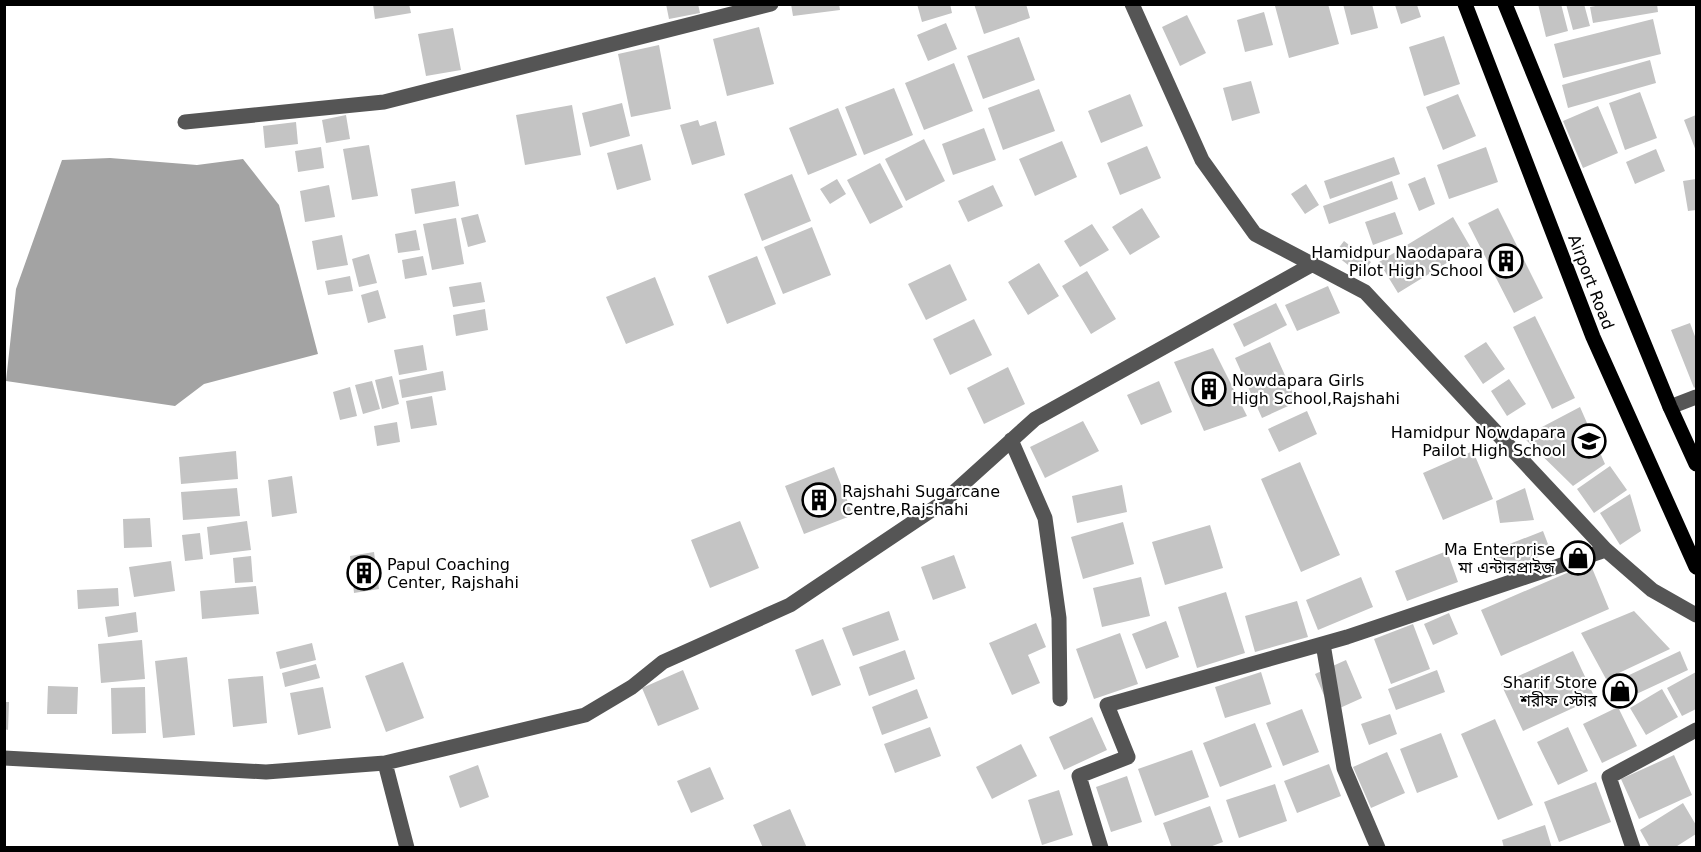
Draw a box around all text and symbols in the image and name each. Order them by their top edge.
street label: Airport Road [1564,232,1618,332]
place label: Hamidpur Naodapara Pilot High School [1311,243,1483,280]
building icon: Hamidpur Naodapara Pilot High School [1488,243,1524,279]
building icon: Nowdapara Girls High School,Rajshahi [1191,371,1227,407]
place label: Nowdapara Girls High School,Rajshahi [1232,371,1400,408]
place label: Hamidpur Nowdapara Pailot High School [1391,423,1566,460]
school or university icon: Hamidpur Nowdapara Pailot High School [1571,423,1607,459]
building icon: Rajshahi Sugarcane Centre,Rajshahi [801,482,837,518]
place label: Rajshahi Sugarcane Centre,Rajshahi [842,482,1000,519]
place label: Ma Enterprise মা এন্টারপ্রাইজ [1444,540,1555,577]
shop icon: Ma Enterprise মা এন্টারপ্রাইজ [1560,540,1596,576]
building icon: Papul Coaching Center, Rajshahi [346,555,382,591]
place label: Papul Coaching Center, Rajshahi [387,555,519,592]
place label: Sharif Store শরীফ স্টোর [1503,673,1597,710]
shop icon: Sharif Store শরীফ স্টোর [1602,673,1638,709]

